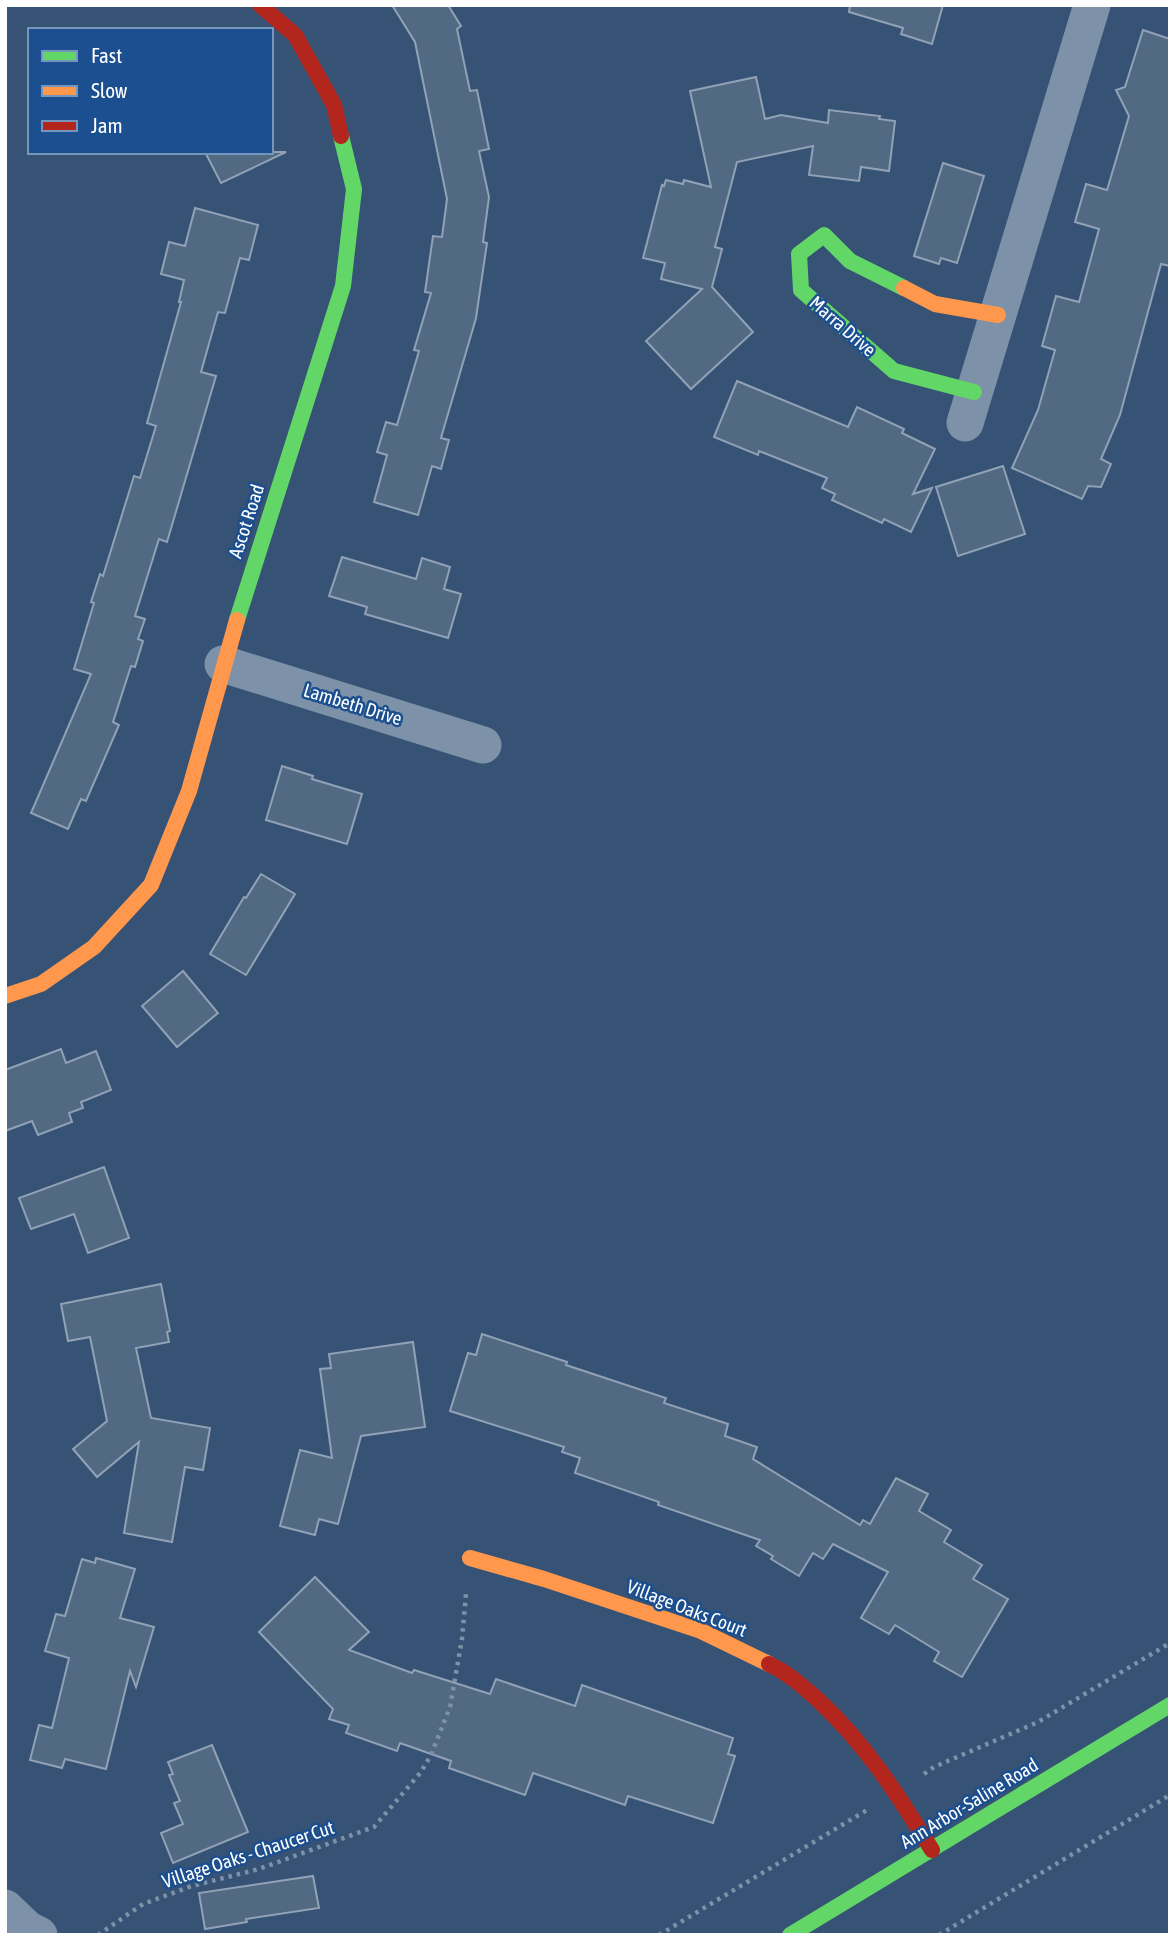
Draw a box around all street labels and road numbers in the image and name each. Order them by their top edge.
street label: Marra Drive [805,291,881,361]
street label: Ascot Road [224,481,268,561]
street label: Lambeth Drive [301,679,405,729]
street label: Village Oaks Court [624,1575,750,1641]
street label: Ann Arbor-Saline Road [896,1753,1042,1853]
street label: Village Oaks - Chaucer Cut [159,1816,337,1892]

